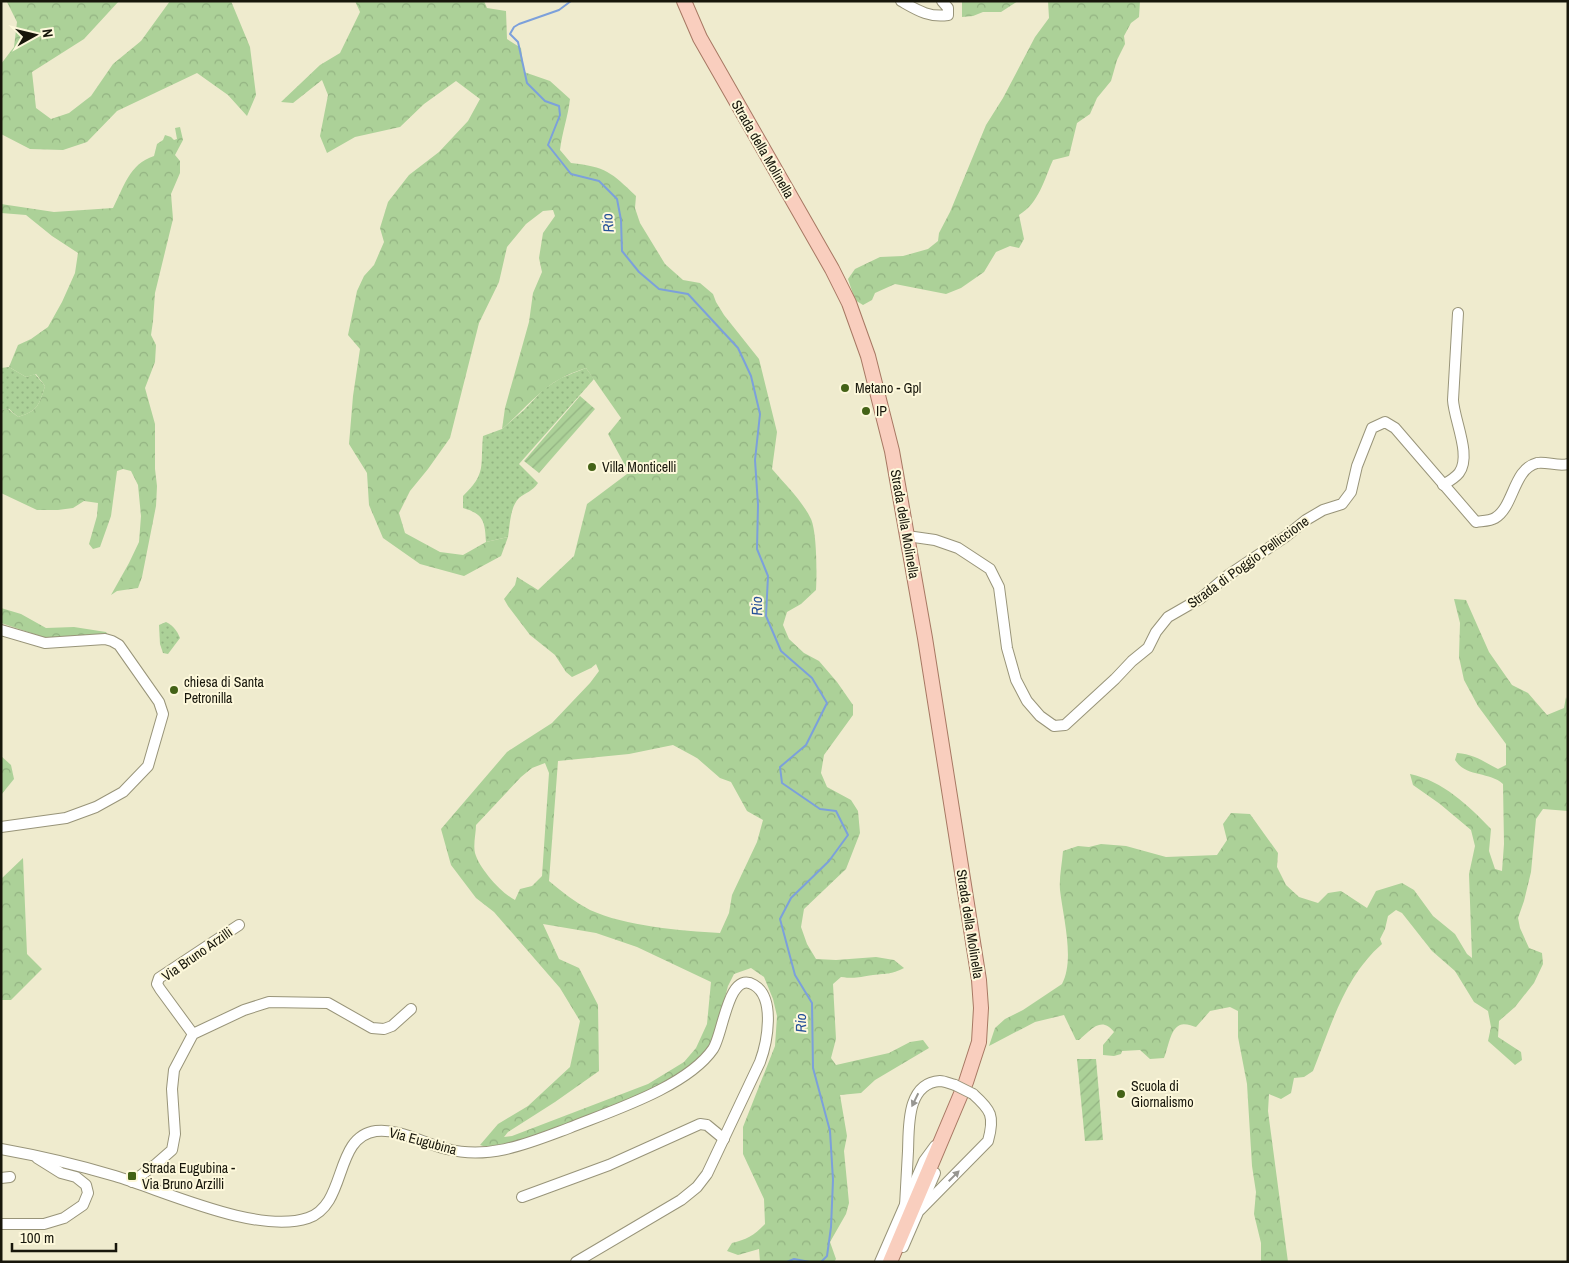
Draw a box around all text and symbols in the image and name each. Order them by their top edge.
north arrow [10,10,60,60]
text: N [38,28,57,39]
street label: Strada della Molinella [728,97,799,202]
water label: Rio [596,212,619,234]
place label: Metano - Gpl [855,379,921,397]
marker: Metano - Gpl [839,382,851,394]
place label: IP [876,402,887,420]
marker: IP [860,405,872,417]
place label: Villa Monticelli [602,458,676,476]
marker: Villa Monticelli [586,461,598,473]
street label: Strada della Molinella [887,468,924,581]
street label: Strada di Poggio Pelliccione [1184,512,1312,612]
water label: Rio [746,596,767,616]
place label: chiesa di Santa Petronilla [184,673,264,707]
marker: chiesa di Santa Petronilla [168,684,180,696]
street label: Strada della Molinella [952,868,988,981]
street label: Via Bruno Arzilli [158,923,236,985]
water label: Rio [790,1013,811,1033]
place label: Scuola di Giornalismo [1131,1077,1194,1111]
marker: Scuola di Giornalismo [1115,1088,1127,1100]
one-way arrow [911,1093,919,1107]
street label: Via Eugubina [387,1123,459,1159]
place label: Strada Eugubina - Via Bruno Arzilli [142,1159,235,1193]
marker: Strada Eugubina - Via Bruno Arzilli [126,1170,138,1182]
one-way arrow [948,1170,960,1182]
scale bar [12,1220,116,1252]
text: 100 m [20,1227,54,1248]

